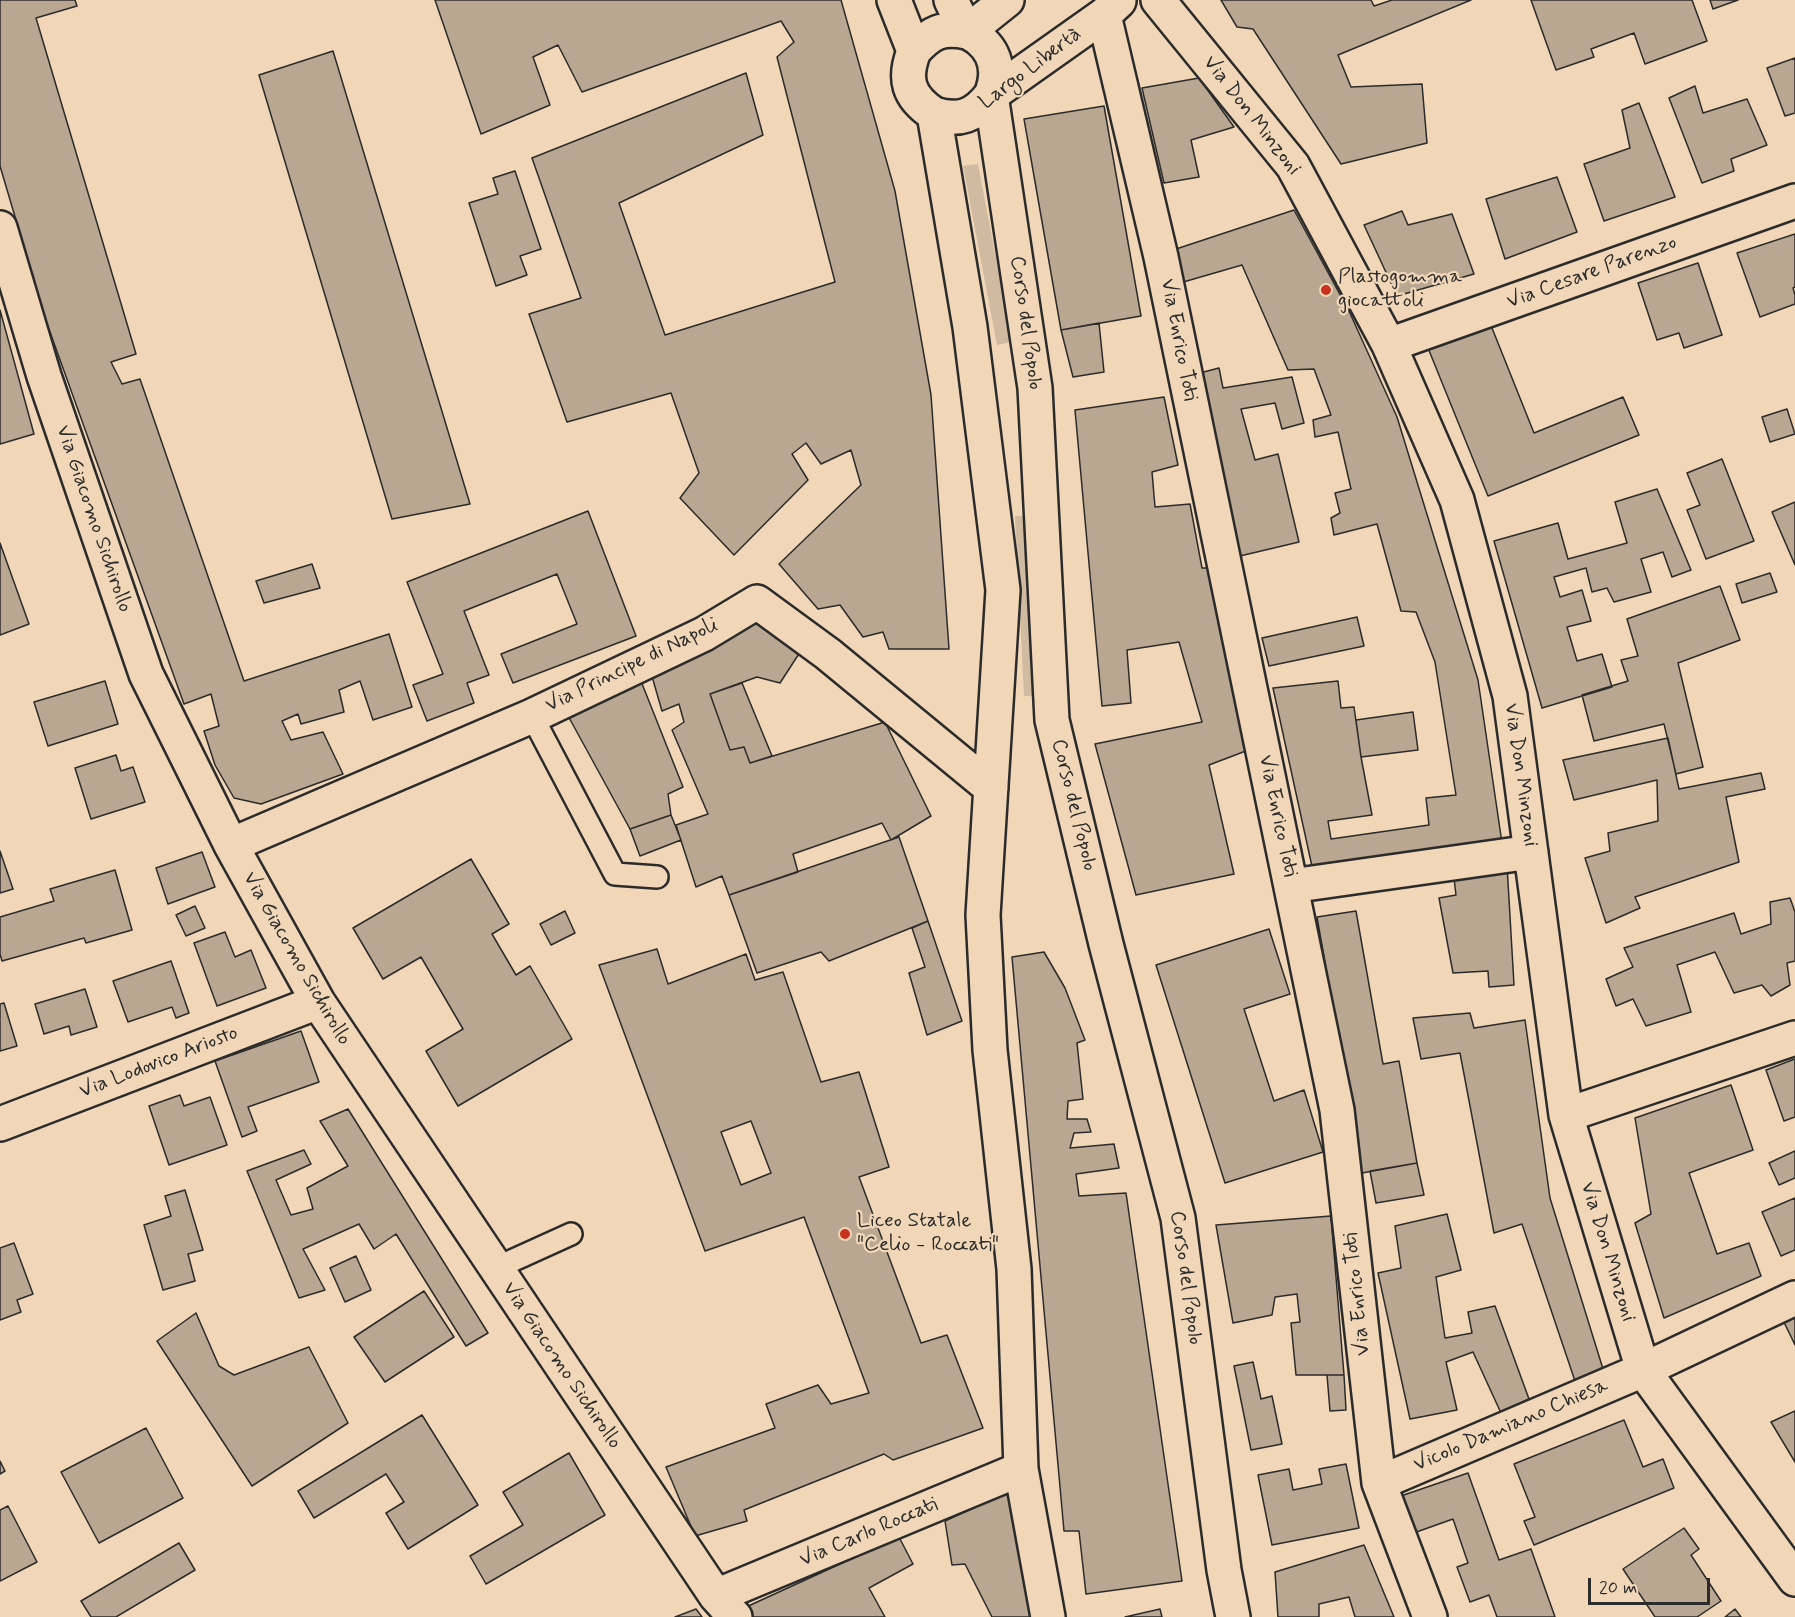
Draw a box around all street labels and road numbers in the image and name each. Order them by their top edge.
street label: Largo Libertà [975,22,1087,116]
street label: Via Don Minzoni [1196,51,1306,181]
street label: Via Cesare Parenzo [1504,231,1680,315]
street label: Corso del Popolo [1003,254,1047,392]
street label: Via Enrico Toti [1154,277,1202,403]
street label: Via Giacomo Sichirollo [49,422,137,616]
street label: Via Principe di Napoli [541,613,723,719]
street label: Via Don Minzoni [1497,702,1543,848]
street label: Corso del Popolo [1044,737,1102,873]
street label: Via Enrico Toti [1252,753,1302,879]
street label: Via Giacomo Sichirollo [236,868,356,1050]
street label: Via Lodovico Ariosto [76,1021,242,1105]
street label: Via Don Minzoni [1574,1179,1640,1325]
street label: Corso del Popolo [1163,1209,1207,1347]
street label: Via Enrico Toti [1339,1231,1377,1357]
street label: Via Giacomo Sichirollo [496,1278,626,1454]
street label: Vicolo Damiano Chiesa [1410,1374,1612,1478]
street label: Via Carlo Roccati [796,1493,942,1573]

